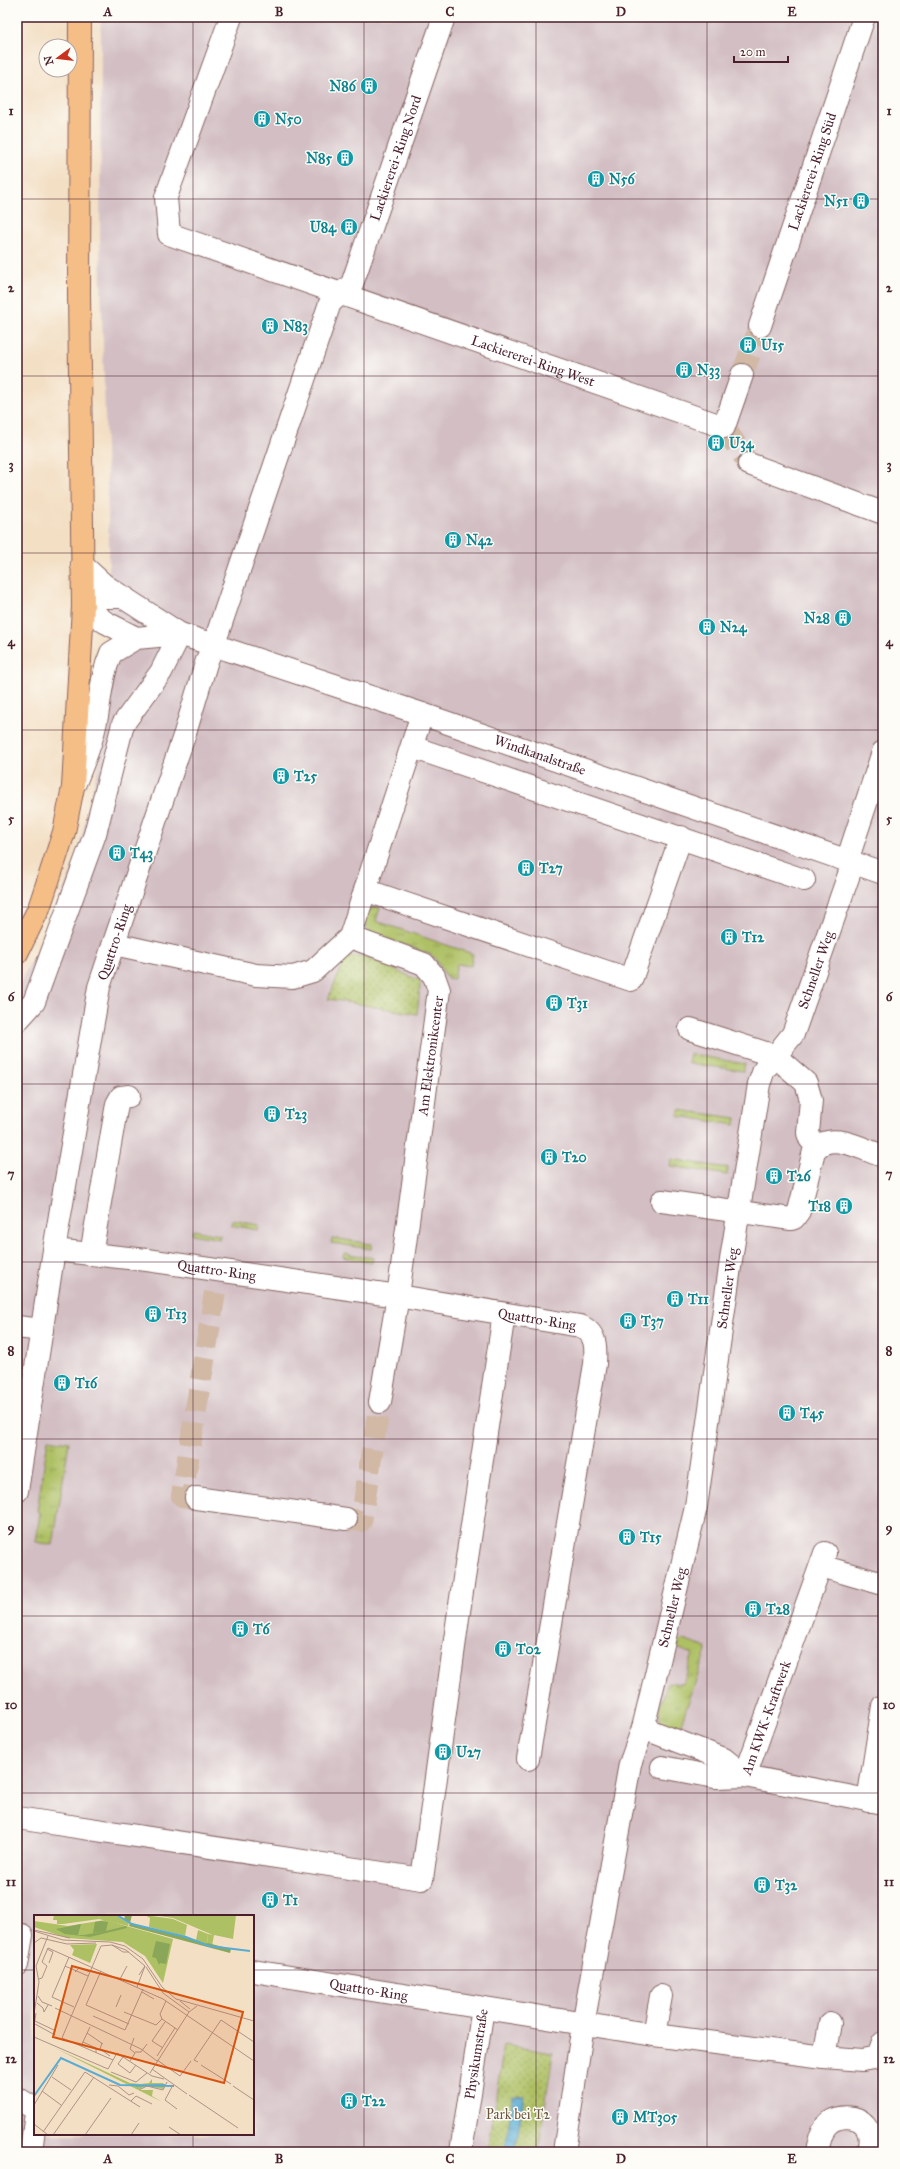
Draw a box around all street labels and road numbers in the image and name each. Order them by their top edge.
street label: Lackiererei-Ring Nord [366,93,425,223]
street label: Lackiererei-Ring Süd [785,111,840,233]
street label: Lackiererei-Ring West [469,332,597,390]
street label: Windkanalstraße [492,732,588,779]
street label: Quattro-Ring [94,902,136,983]
street label: Schneller Weg [794,928,838,1011]
street label: Am Elektronikcenter [414,994,447,1118]
street label: Schneller Weg [713,1246,742,1330]
street label: Quattro-Ring [176,1256,258,1285]
street label: Quattro-Ring [496,1305,578,1334]
street label: Schneller Weg [655,1565,690,1649]
street label: Am KWK-Kraftwerk [738,1658,795,1778]
street label: Quattro-Ring [328,1975,409,2005]
street label: Physikumstraße [461,2008,492,2101]

